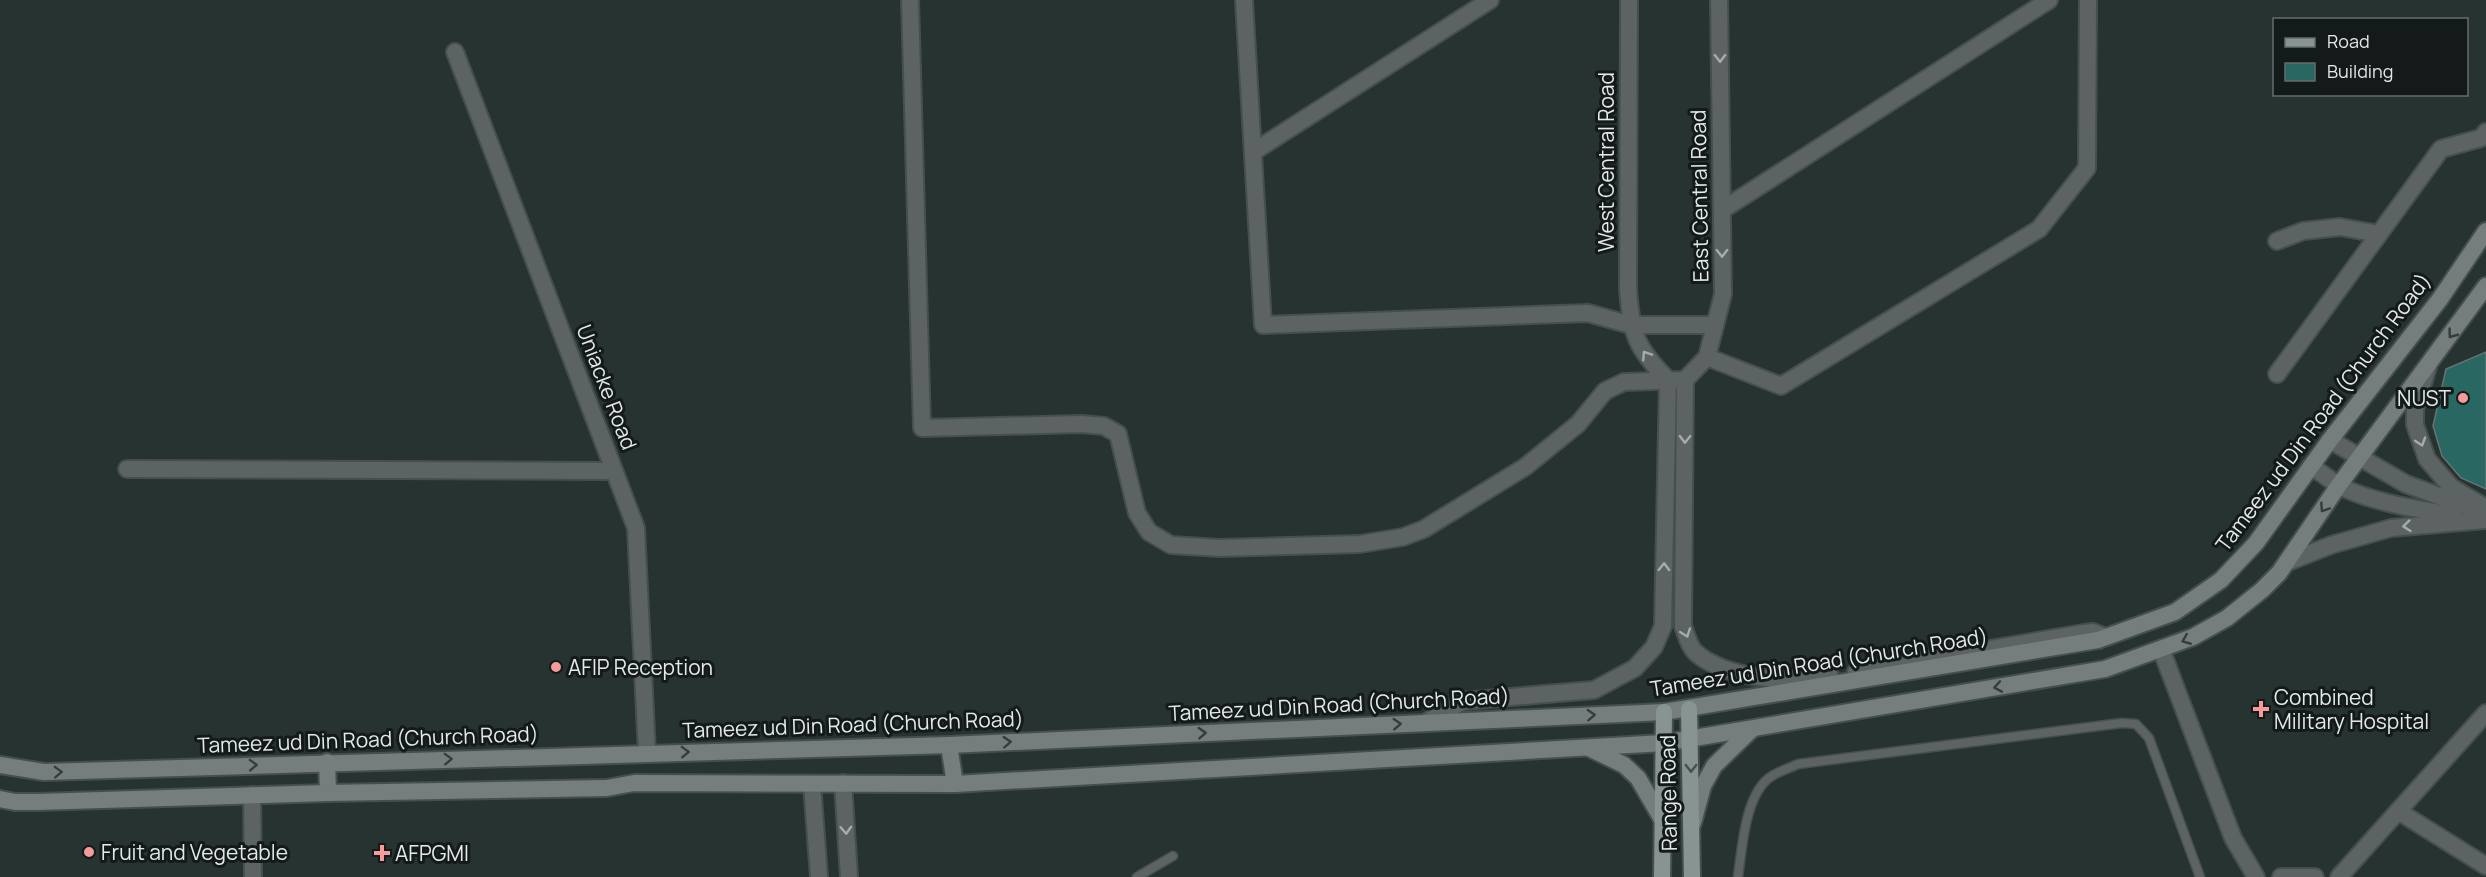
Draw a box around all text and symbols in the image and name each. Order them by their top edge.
legend [2273,18,2468,96]
text: Road [2327,29,2370,53]
one-way arrow [1714,54,1726,63]
text: Building [2327,59,2393,83]
street label: West Central Road [1592,72,1620,252]
street label: East Central Road [1683,109,1715,283]
one-way arrow [1716,249,1729,258]
street label: Tameez ud Din Road (Church Road) [2209,267,2437,557]
street label: Uniacke Road [570,320,644,454]
one-way arrow [2449,327,2460,338]
one-way arrow [1642,350,1653,361]
place label: NUST [2397,384,2451,412]
marker: NUST [2456,391,2470,405]
one-way arrow [1678,434,1691,443]
one-way arrow [2414,436,2426,447]
one-way arrow [2320,502,2332,512]
one-way arrow [2402,519,2411,532]
one-way arrow [1658,563,1670,572]
street label: Tameez ud Din Road (Church Road) [1648,621,1990,703]
one-way arrow [1679,627,1692,638]
one-way arrow [2181,632,2192,645]
place label: AFIP Reception [568,653,713,681]
marker: AFIP Reception [549,660,563,674]
street label: Tameez ud Din Road (Church Road) [1168,681,1510,727]
one-way arrow [1993,681,2002,693]
place label: Combined Military Hospital [2274,683,2429,735]
marker: Combined Military Hospital [2252,700,2270,718]
street label: Tameez ud Din Road (Church Road) [682,704,1024,744]
one-way arrow [1587,709,1596,722]
one-way arrow [1392,718,1401,731]
street label: Tameez ud Din Road (Church Road) [197,719,539,759]
one-way arrow [1197,727,1206,740]
street label: Range Road [1653,735,1683,851]
one-way arrow [1002,736,1011,749]
one-way arrow [680,746,689,758]
one-way arrow [443,753,452,765]
one-way arrow [248,759,257,771]
one-way arrow [1685,763,1697,772]
one-way arrow [53,765,62,778]
one-way arrow [839,825,852,834]
place label: Fruit and Vegetable [101,838,288,866]
place label: AFPGMI [395,839,469,867]
marker: AFPGMI [373,844,391,862]
marker: Fruit and Vegetable [82,845,96,859]

